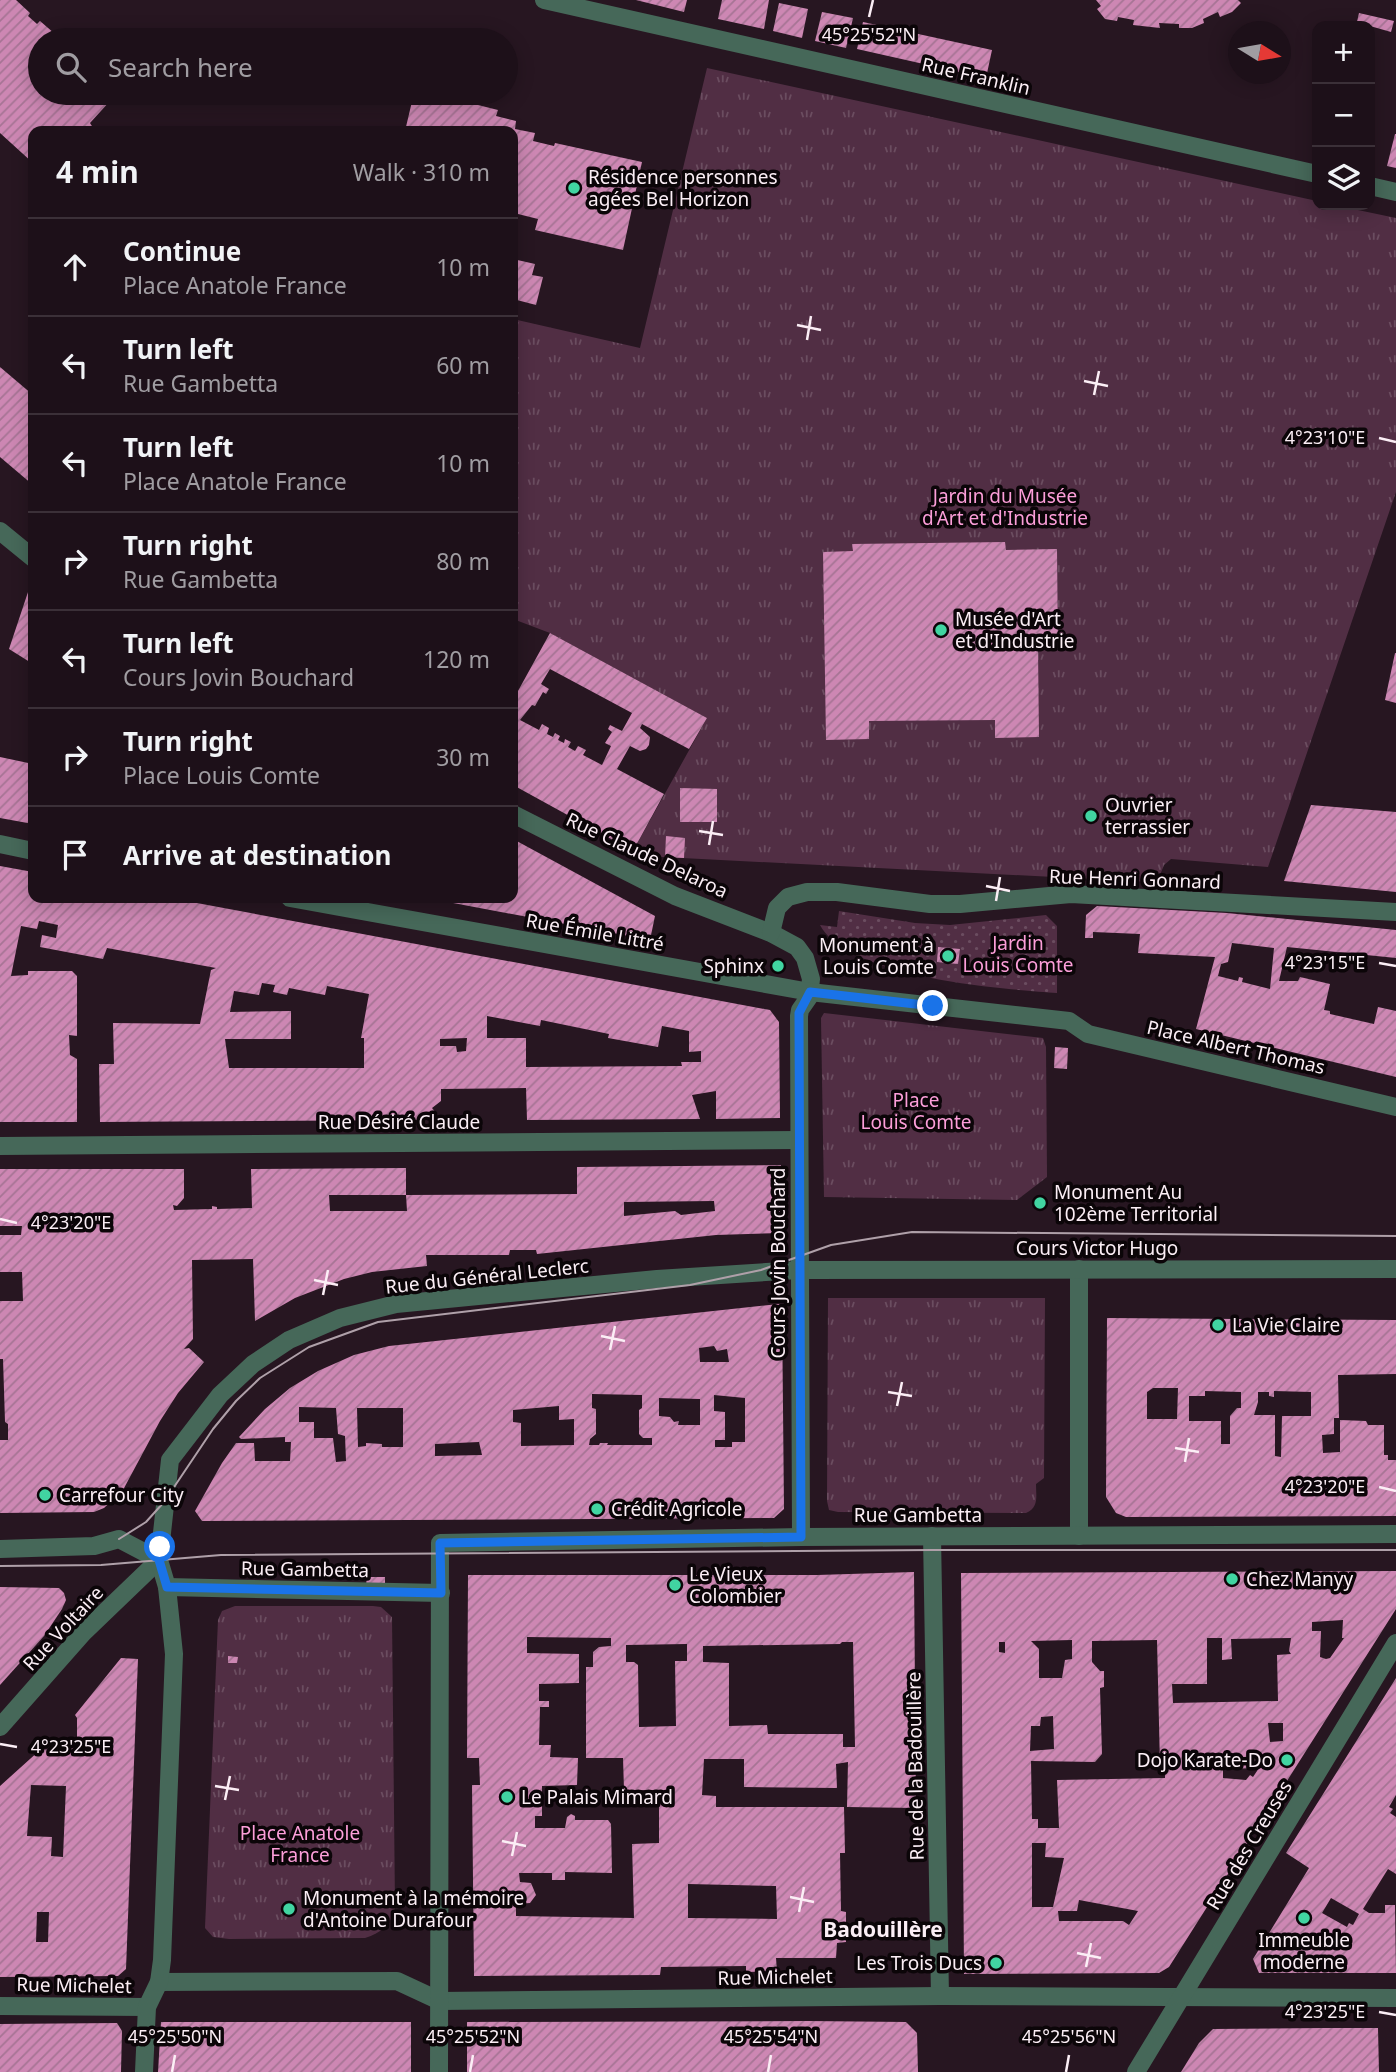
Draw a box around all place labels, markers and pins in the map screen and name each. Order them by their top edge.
place label: Résidence personnes agées Bel Horizon [588,164,778,212]
marker: Résidence personnes agées Bel Horizon [566,180,582,196]
place label: Musée d'Art et d'Industrie [955,606,1075,654]
marker: Musée d'Art et d'Industrie [933,622,949,638]
place label: Ouvrier terrassier [1105,792,1190,840]
marker: Ouvrier terrassier [1083,808,1099,824]
place label: Monument à Louis Comte [819,932,934,980]
marker: Monument à Louis Comte [940,948,956,964]
place label: Sphinx [703,953,764,979]
marker: Sphinx [770,958,786,974]
place label: Monument Au 102ème Territorial [1054,1179,1218,1227]
marker: Monument Au 102ème Territorial [1032,1195,1048,1211]
place label: La Vie Claire [1232,1312,1340,1338]
marker: La Vie Claire [1210,1317,1226,1333]
place label: Carrefour City [59,1482,184,1508]
marker: Carrefour City [37,1487,53,1503]
place label: Crédit Agricole [611,1496,742,1522]
marker: Crédit Agricole [589,1501,605,1517]
place label: Le Vieux Colombier [689,1561,782,1609]
place label: Chez Manyy [1246,1566,1353,1592]
marker: Chez Manyy [1224,1571,1240,1587]
marker: Le Vieux Colombier [667,1577,683,1593]
place label: Dojo Karate-Do [1137,1747,1273,1773]
marker: Dojo Karate-Do [1279,1752,1295,1768]
place label: Le Palais Mimard [521,1784,673,1810]
marker: Le Palais Mimard [499,1789,515,1805]
place label: Monument à la mémoire d'Antoine Durafour [303,1885,524,1933]
marker: Monument à la mémoire d'Antoine Durafour [281,1901,297,1917]
marker: Immeuble moderne [1296,1910,1312,1926]
place label: Immeuble moderne [1258,1927,1350,1975]
place label: Les Trois Ducs [856,1950,982,1976]
marker: Les Trois Ducs [988,1955,1004,1971]

